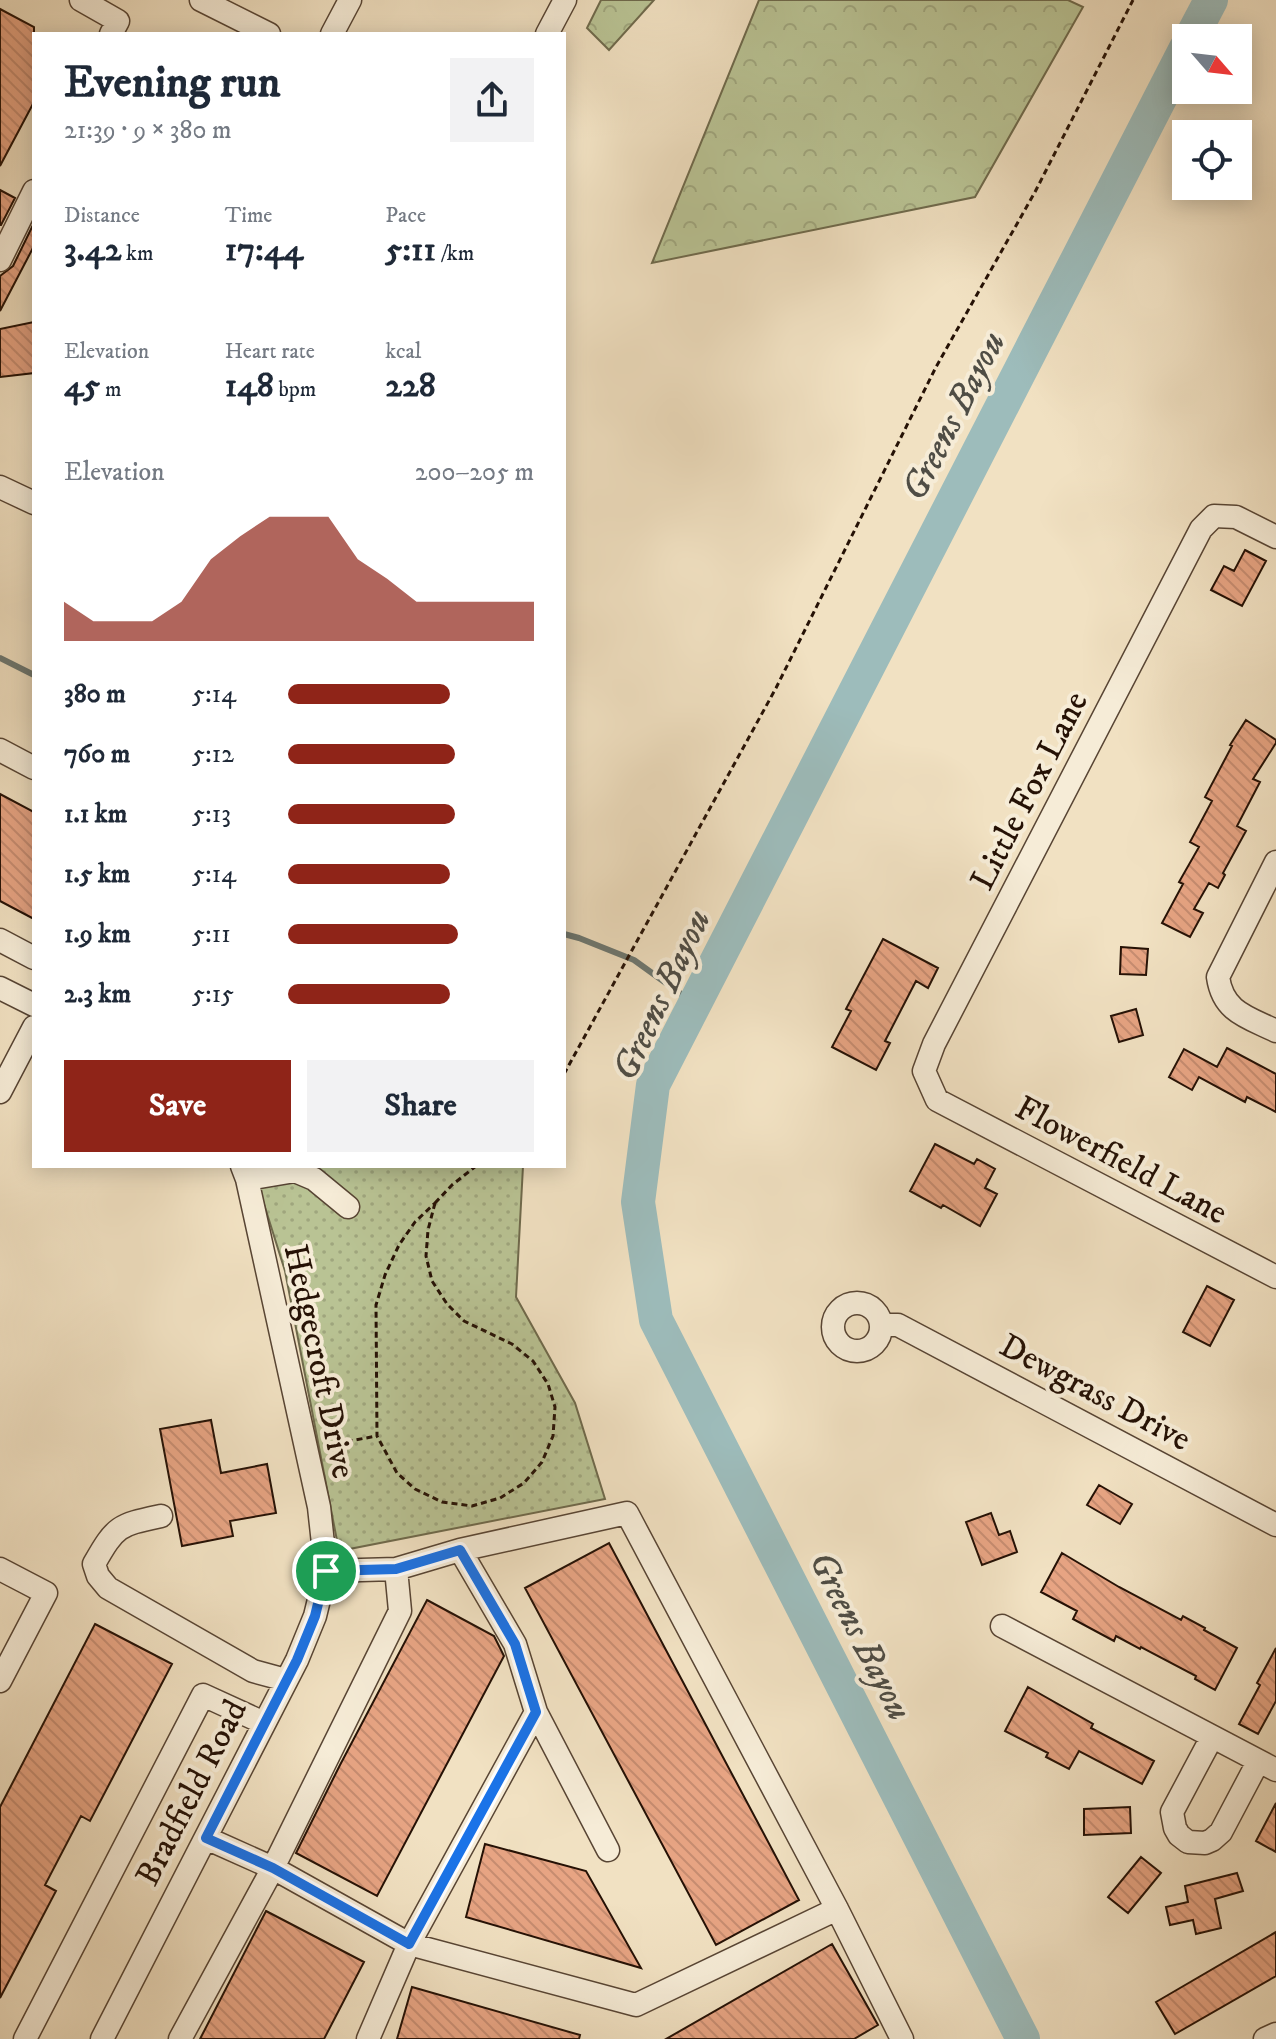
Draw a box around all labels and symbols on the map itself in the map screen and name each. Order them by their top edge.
north arrow [1172,24,1252,104]
water label: Greens Bayou [892,324,1016,508]
street label: Little Fox Lane [962,685,1098,897]
water label: Greens Bayou [603,902,722,1088]
street label: Flowerfield Lane [1008,1087,1234,1234]
street label: Hedgecroft Drive [274,1241,364,1482]
street label: Dewgrass Drive [992,1325,1198,1461]
pin [292,1537,360,1605]
water label: Greens Bayou [798,1544,922,1728]
street label: Bradfield Road [127,1693,257,1893]

